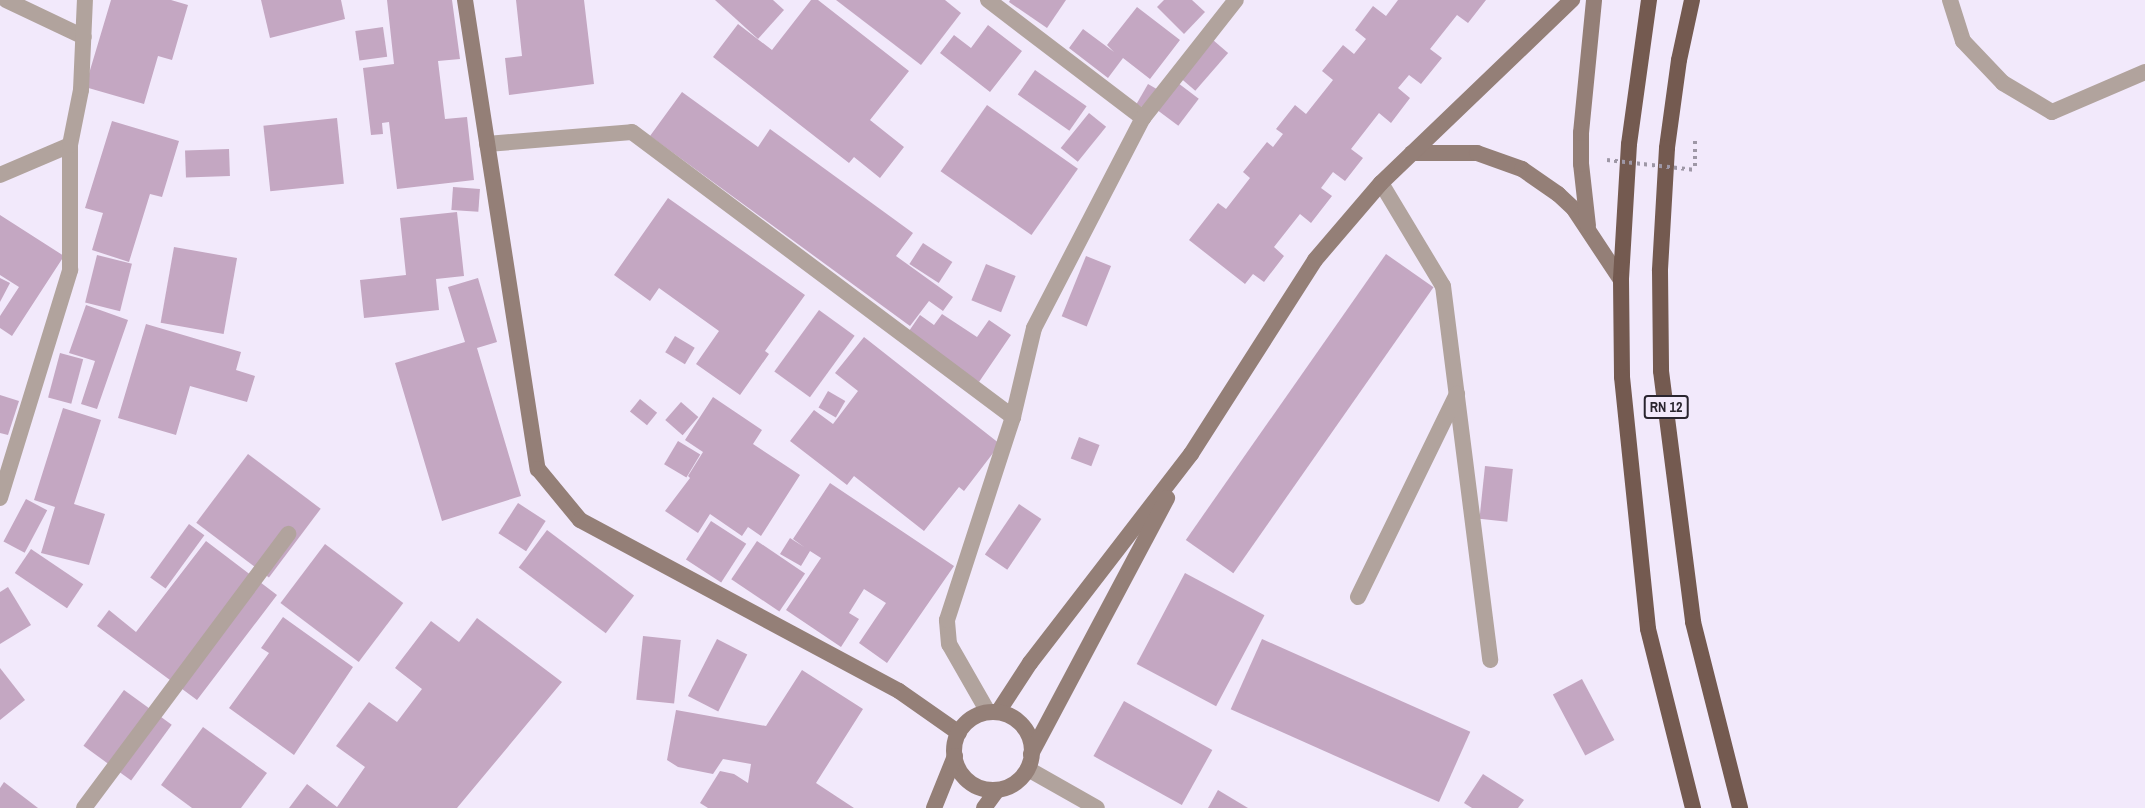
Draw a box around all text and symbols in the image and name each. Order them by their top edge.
road number: RN 12 [1644,396,1688,418]

